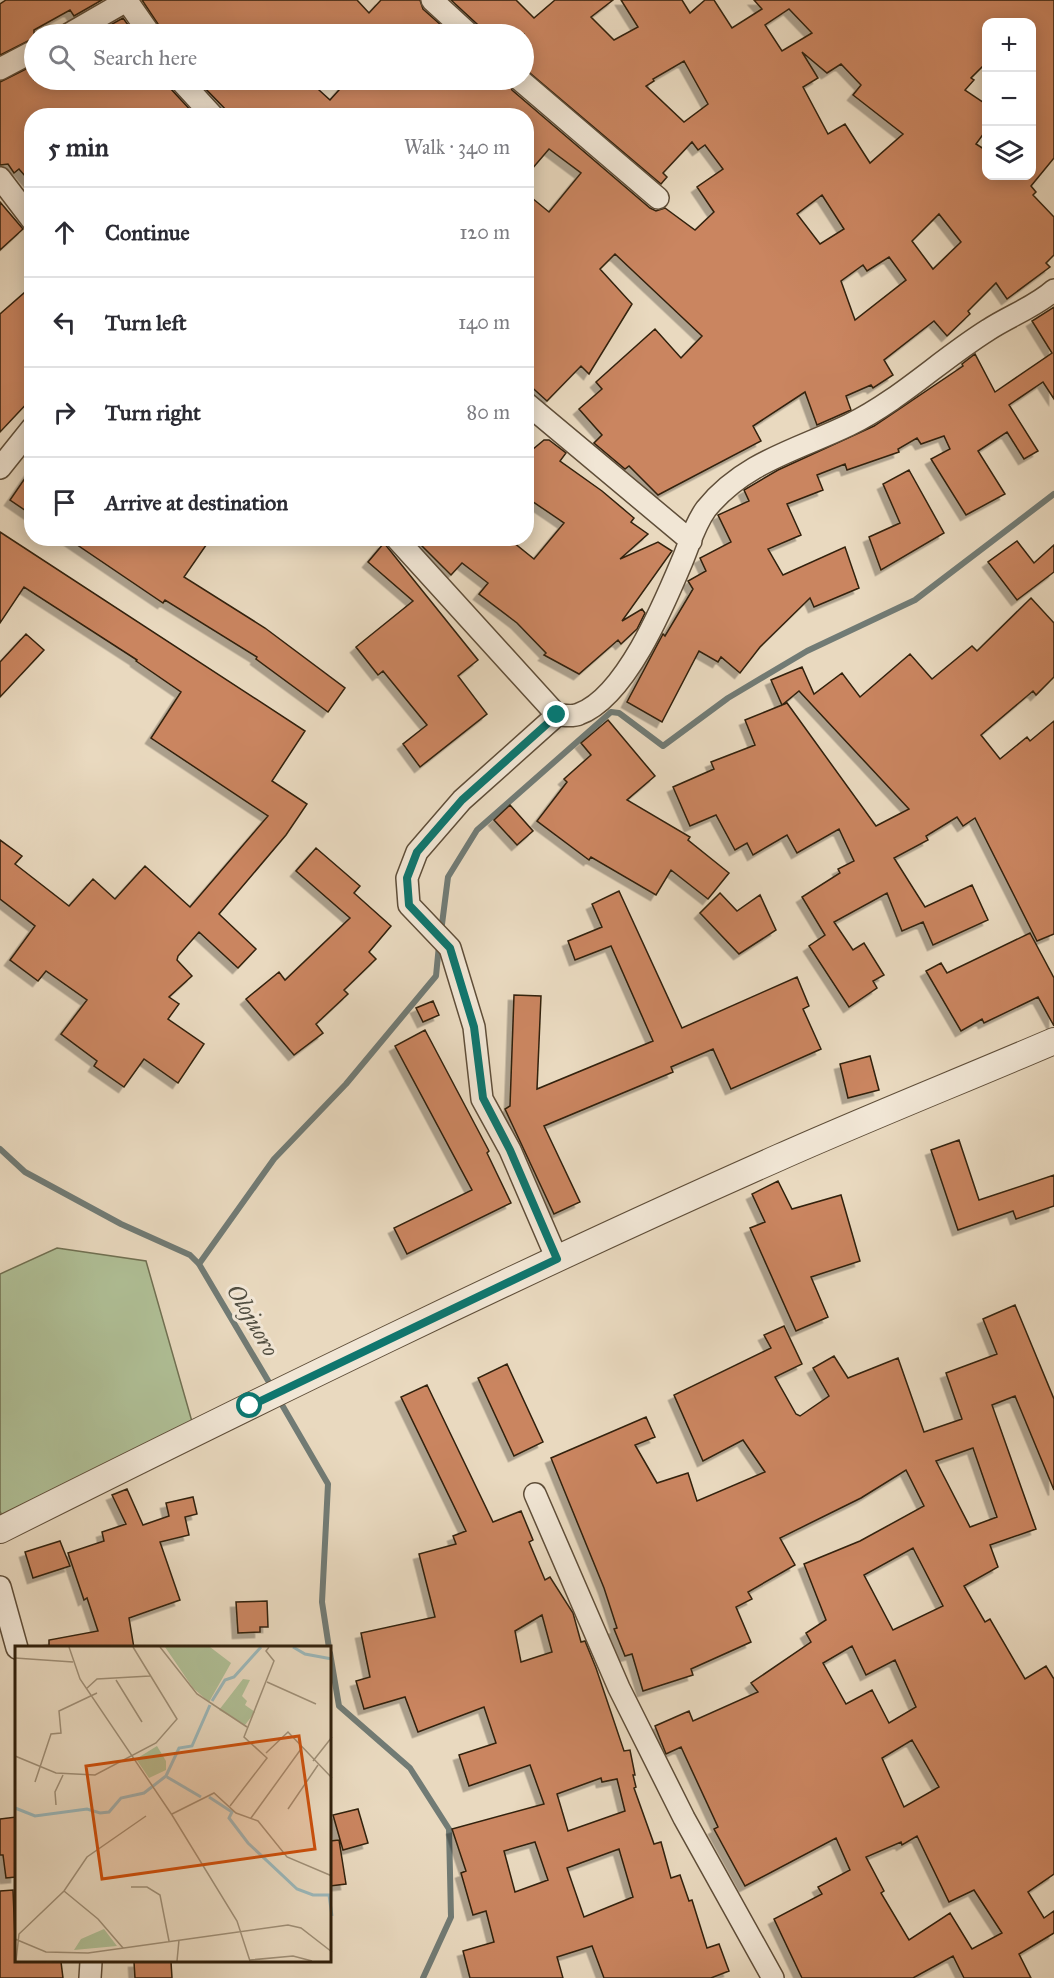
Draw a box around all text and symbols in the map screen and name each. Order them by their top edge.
map controls [982,18,1036,180]
button: + [982,18,1036,72]
search box [24,24,534,90]
icon: search [45,41,78,74]
text: Search here [93,44,197,71]
button: − [982,72,1036,126]
button: layers [982,126,1036,180]
text: 5 min [48,131,109,163]
text: Walk · 340 m [404,135,510,159]
icon: ahead [48,216,81,249]
text: Continue [105,219,190,246]
text: 120 m [459,220,510,244]
icon: left [48,306,81,339]
text: Turn left [105,309,187,336]
text: 140 m [458,310,510,334]
icon: right [48,396,81,429]
text: Turn right [105,399,201,426]
text: 80 m [467,400,510,424]
icon: arrive [48,486,81,519]
text: Arrive at destination [105,489,288,516]
route end [543,701,569,727]
water label: Olojuoro [220,1278,286,1362]
route start [236,1392,262,1418]
inset map [15,1646,332,1963]

